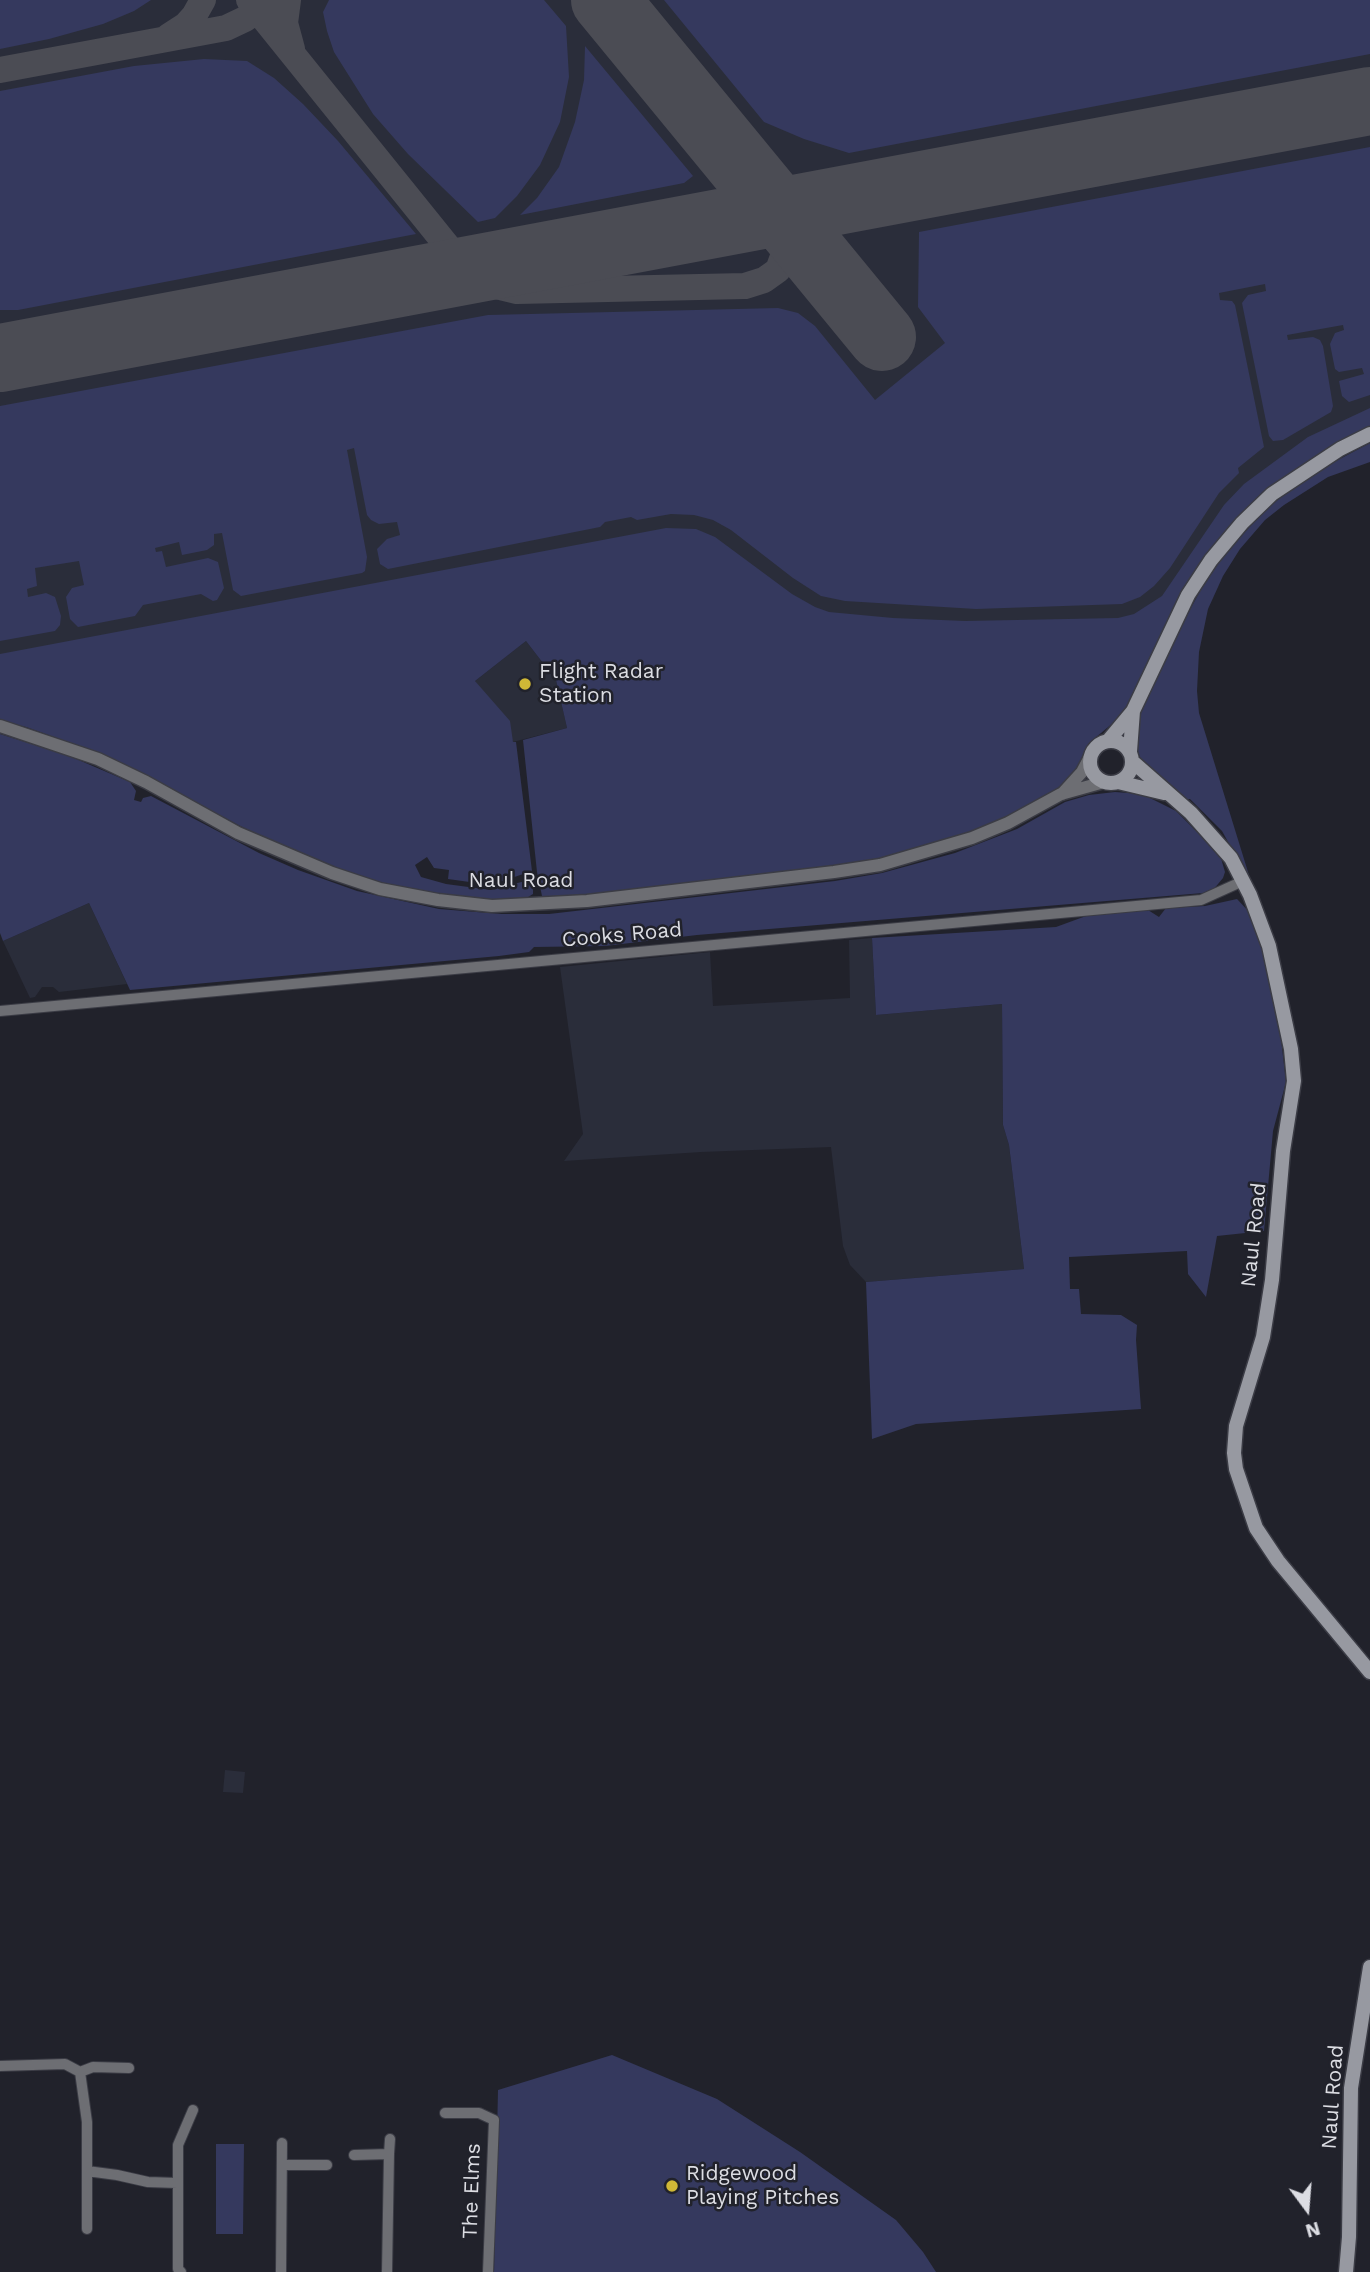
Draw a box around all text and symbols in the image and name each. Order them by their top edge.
place label: Flight Radar Station [539,659,663,709]
marker: Flight Radar Station [517,676,533,692]
street label: Naul Road [469,868,573,894]
street label: Cooks Road [561,917,683,953]
street label: Naul Road [1236,1181,1272,1289]
street label: Naul Road [1317,2044,1349,2150]
street label: The Elms [458,2143,486,2239]
place label: Ridgewood Playing Pitches [686,2161,839,2211]
north arrow [1272,2174,1342,2244]
marker: Ridgewood Playing Pitches [664,2178,680,2194]
text: N [1303,2217,1323,2243]

